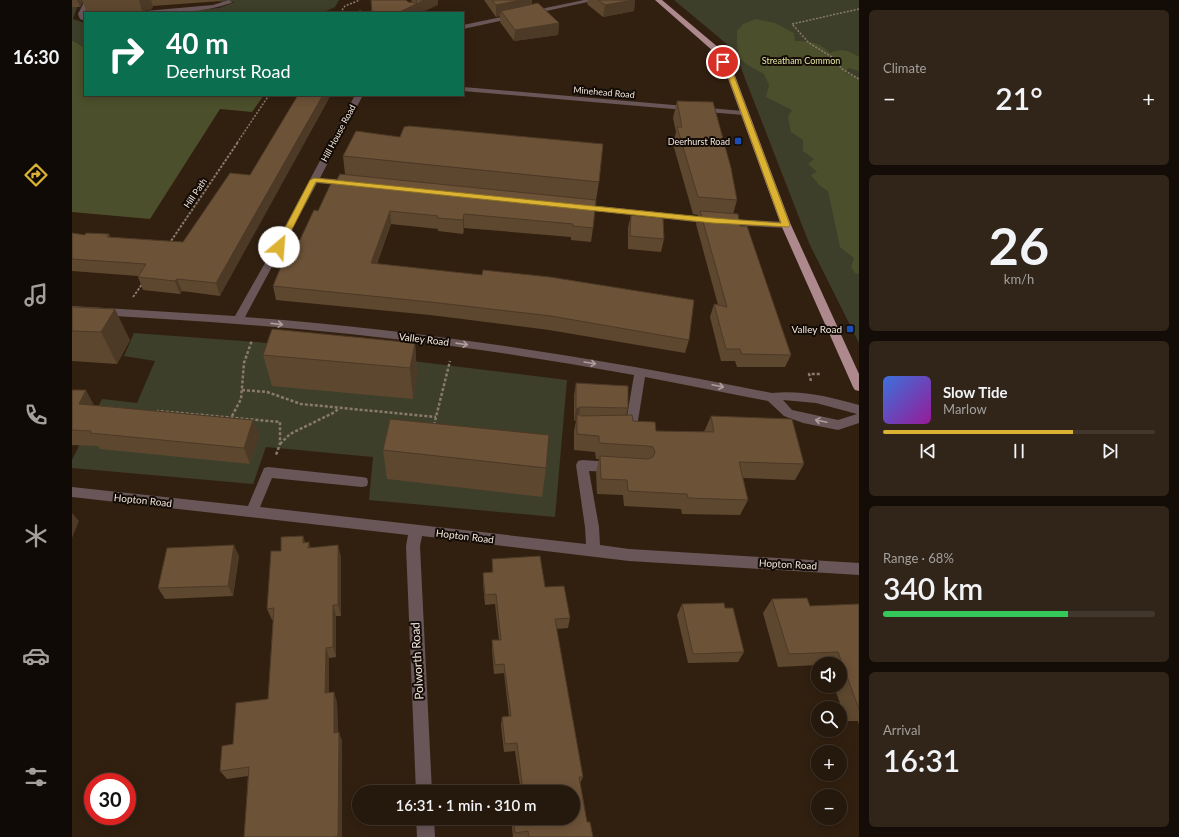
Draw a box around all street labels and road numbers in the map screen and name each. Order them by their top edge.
street label: Minehead Road [573,84,635,100]
street label: Hill House Road [318,102,358,164]
street label: Hill Path [181,176,209,210]
street label: Valley Road [398,330,450,348]
street label: Hopton Road [113,491,173,509]
street label: Hopton Road [435,526,495,546]
street label: Hopton Road [759,556,817,572]
street label: Polworth Road [407,622,427,700]

